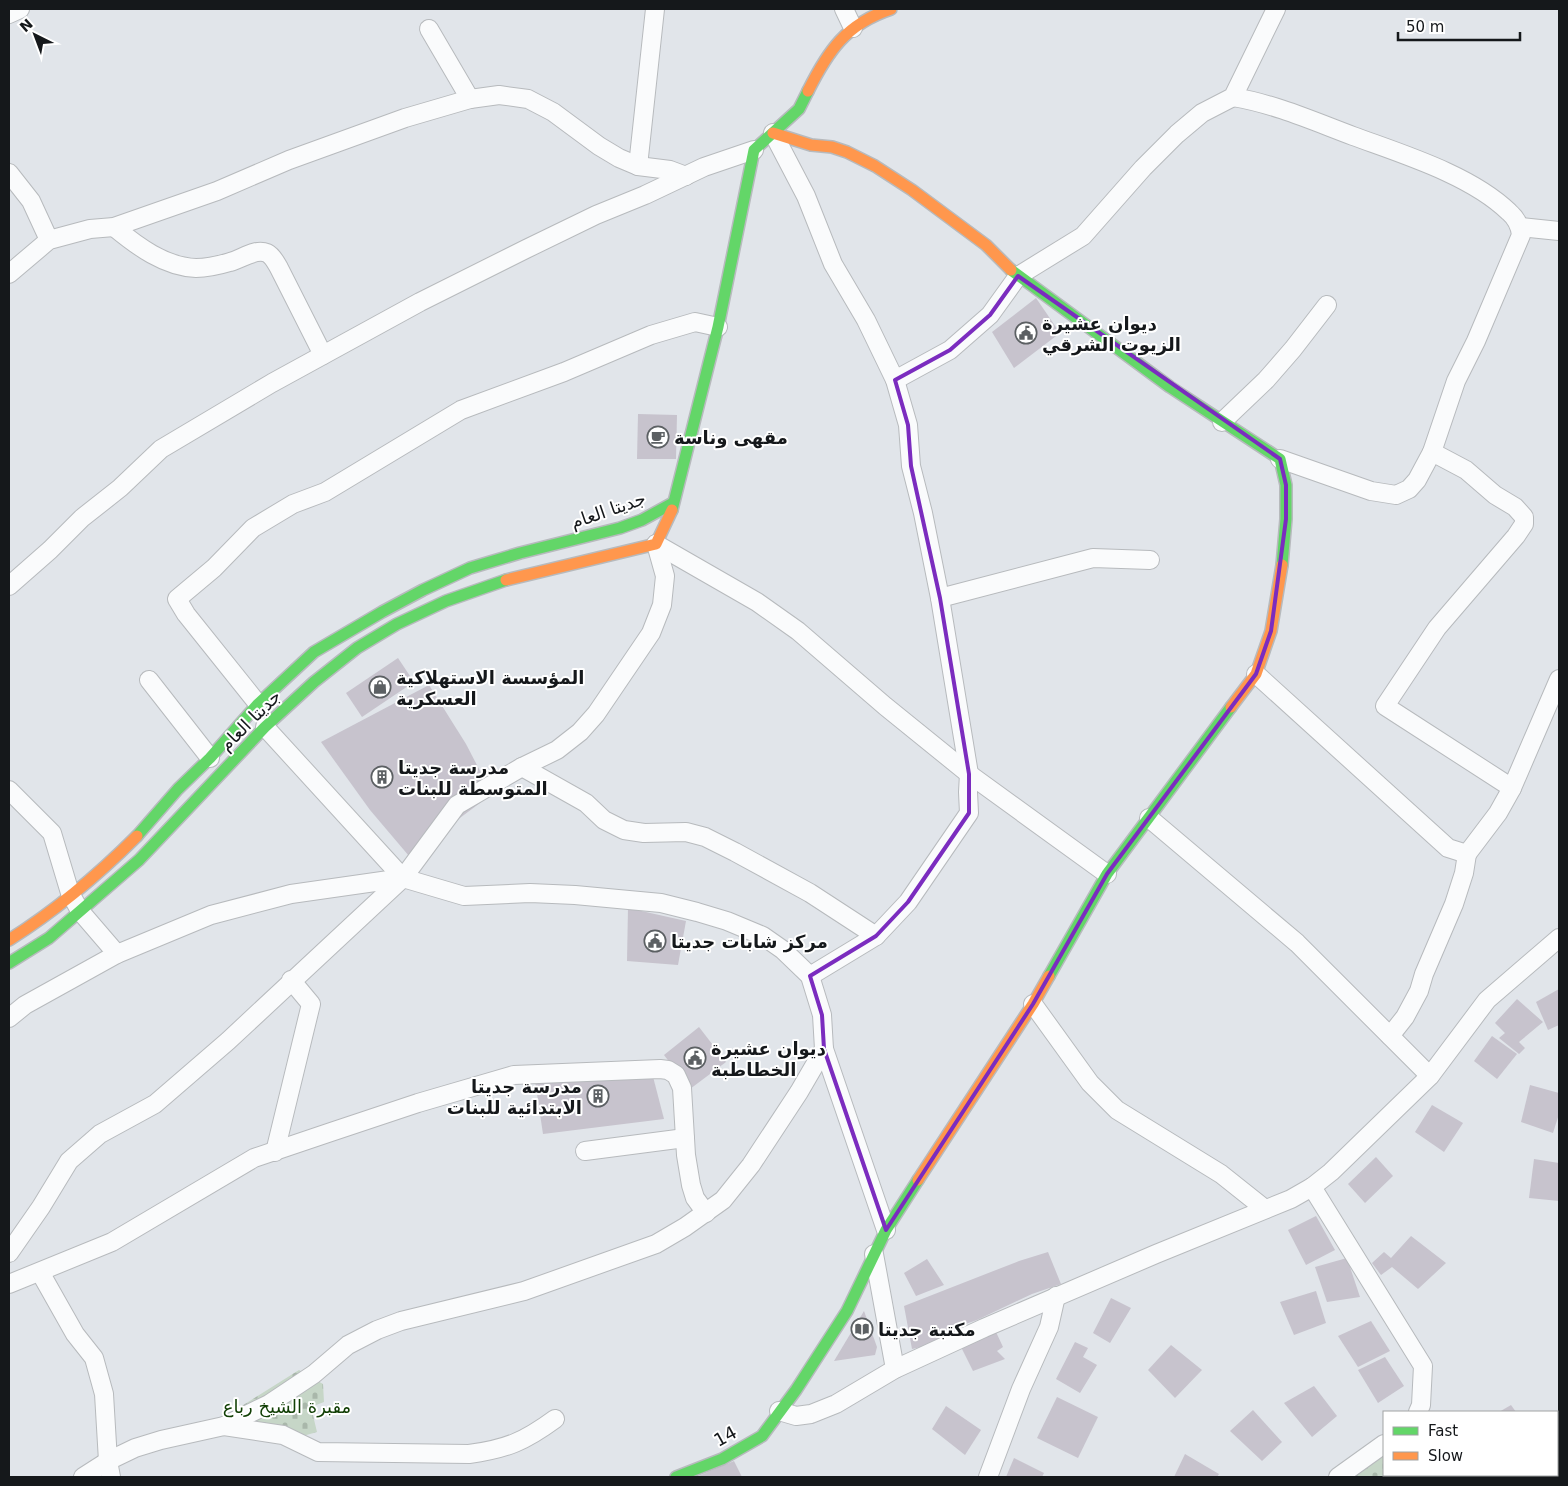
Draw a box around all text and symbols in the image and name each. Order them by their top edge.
north arrow [10,10,60,60]
scale bar [1398,10,1520,42]
text: N [17,15,36,35]
text: 50 m [1406,18,1444,36]
place label: ديوان عشيرة الزيوت الشرقي [1042,313,1181,356]
public building icon: ديوان عشيرة الزيوت الشرقي [1014,321,1038,345]
cafe icon: مقهى وناسة [646,425,670,449]
place label: مقهى وناسة [674,427,788,449]
street label: جديتا العام [568,487,648,533]
place label: المؤسسة الاستهلاكية العسكرية [396,667,584,710]
shop icon: المؤسسة الاستهلاكية العسكرية [368,675,392,699]
street label: جديتا العام [215,685,285,755]
place label: مدرسة جديتا المتوسطة للبنات [398,757,548,800]
building icon: مدرسة جديتا المتوسطة للبنات [370,765,394,789]
public building icon: مركز شابات جديتا [643,929,667,953]
place label: مركز شابات جديتا [671,931,828,953]
place label: ديوان عشيرة الخطاطبة [711,1038,826,1080]
public building icon: ديوان عشيرة الخطاطبة [683,1046,707,1070]
place label: مدرسة جديتا الابتدائية للبنات [447,1076,582,1118]
building icon: مدرسة جديتا الابتدائية للبنات [586,1084,610,1108]
library icon: مكتبة جديتا [850,1317,874,1341]
place label: مكتبة جديتا [878,1319,976,1340]
park label: مقبرة الشيخ رباع [223,1396,351,1418]
legend [1383,1411,1558,1476]
street label: 14 [710,1421,740,1451]
text: Fast [1428,1422,1458,1440]
text: Slow [1428,1447,1463,1465]

